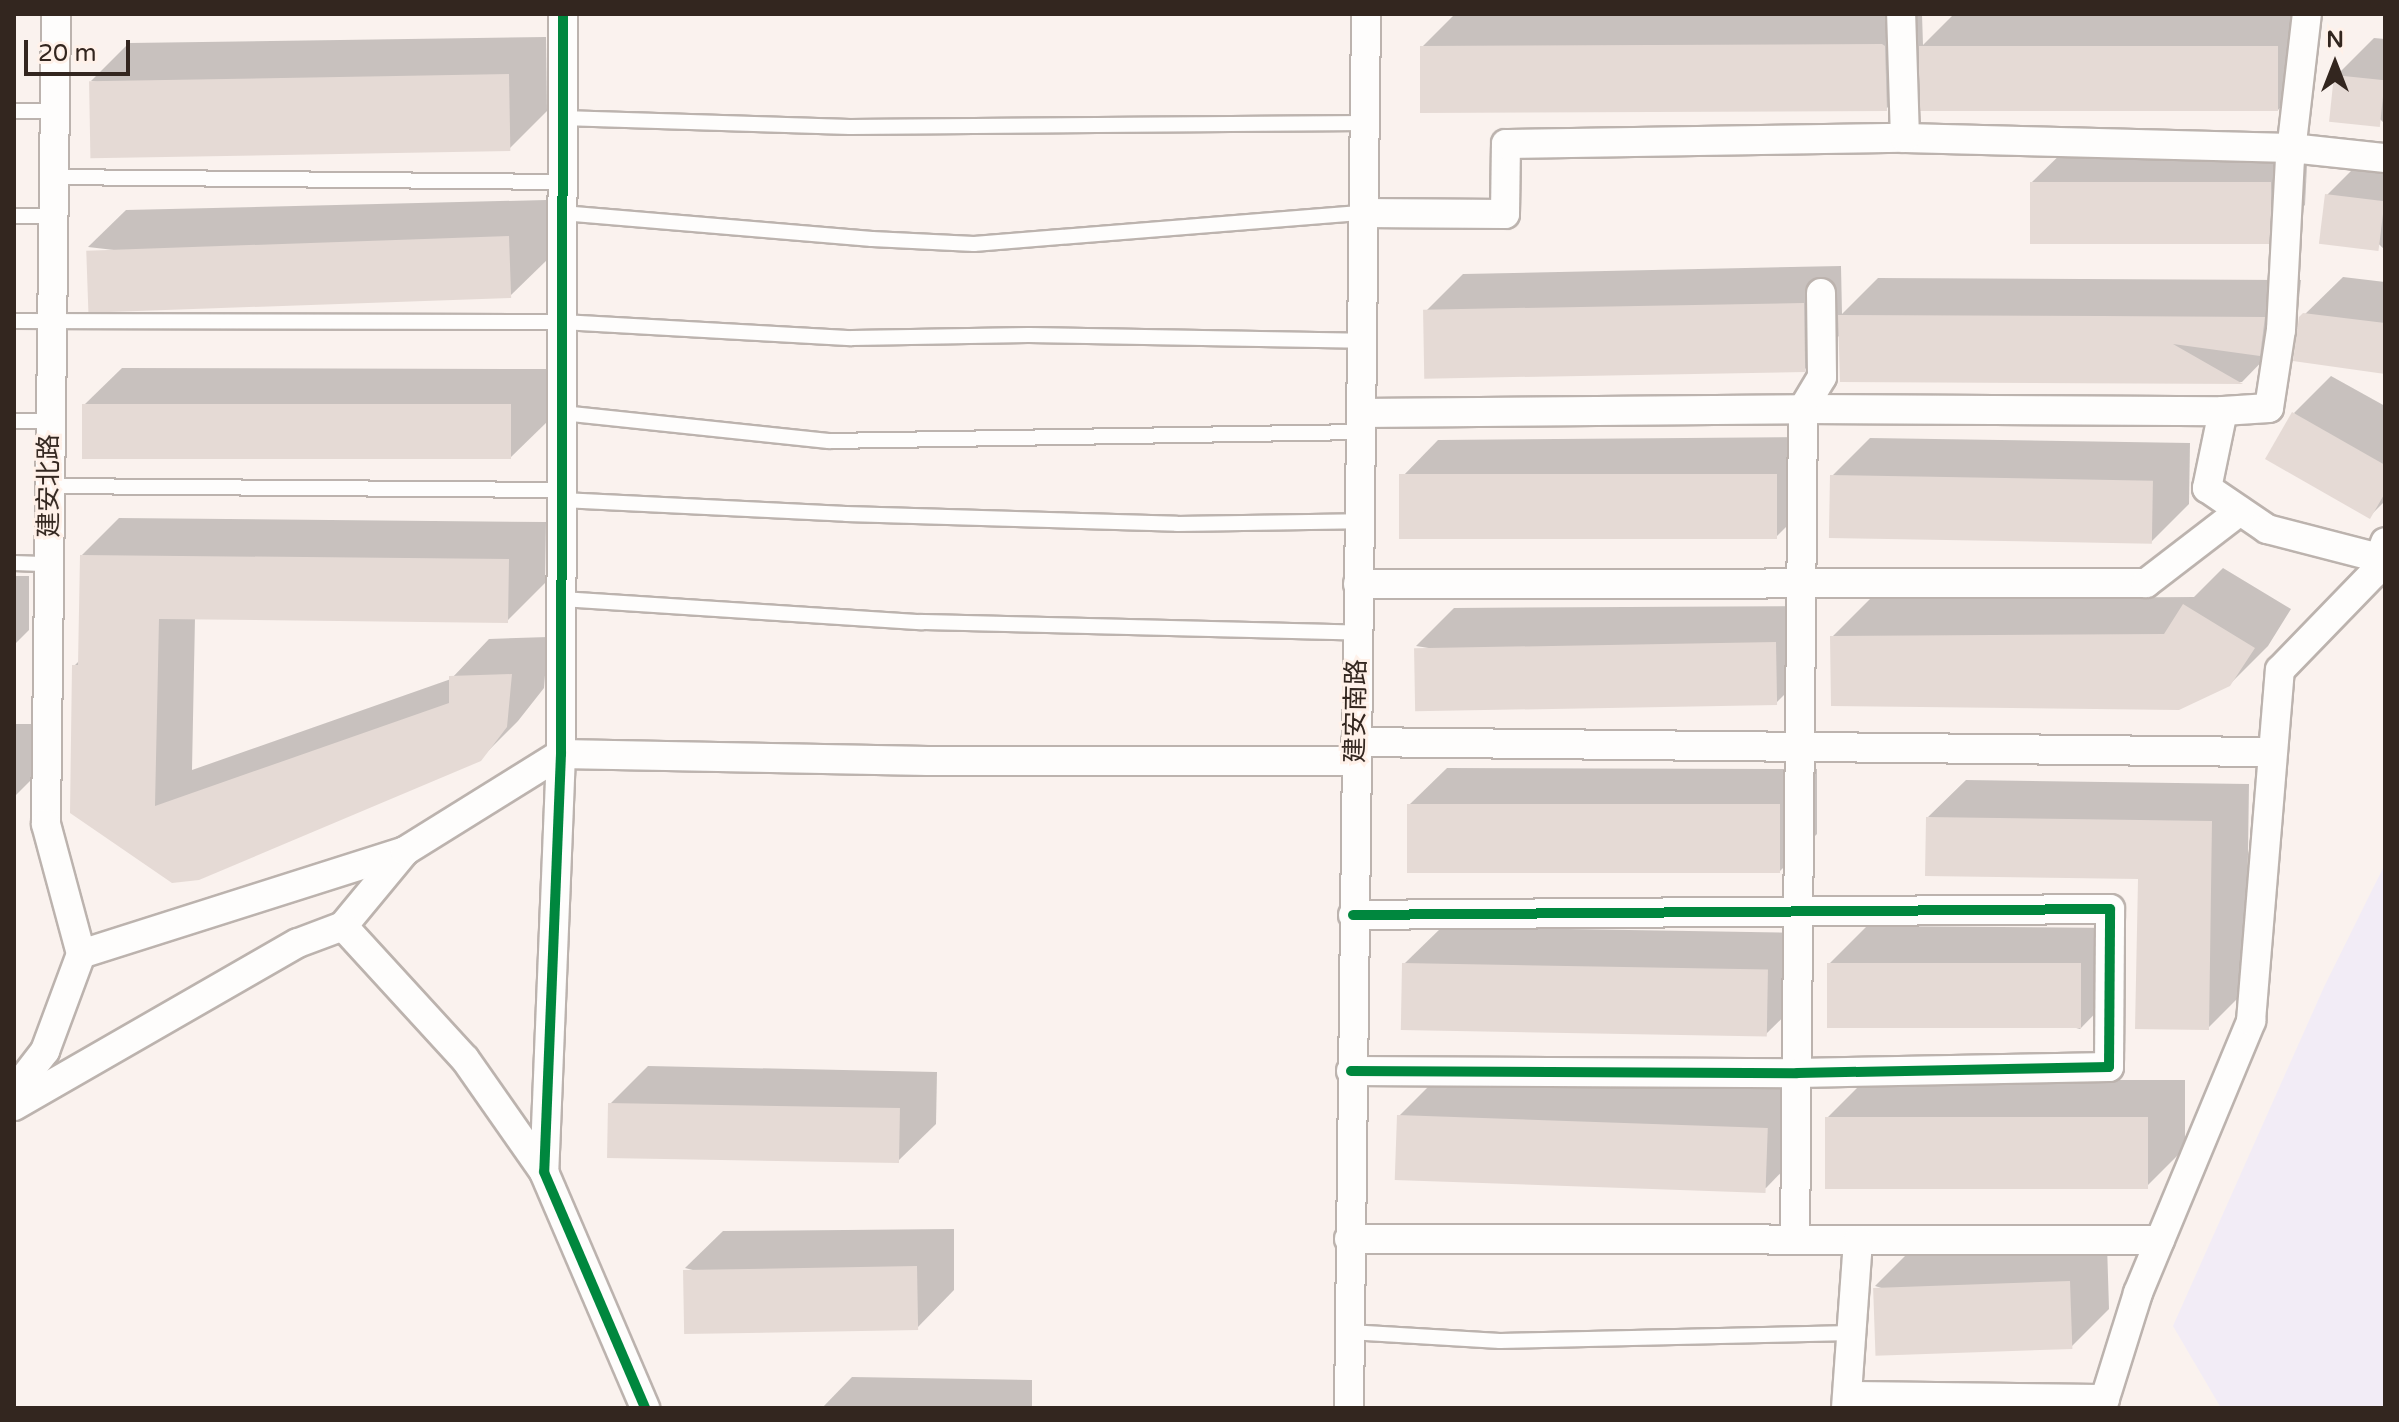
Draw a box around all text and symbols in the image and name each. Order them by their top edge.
scale bar [28,24,134,74]
north arrow [2295,24,2375,104]
text: N [2326,27,2344,53]
text: 20 m [38,39,96,68]
street label: 建安北路 [33,434,65,538]
street label: 建安南路 [1339,659,1373,763]

